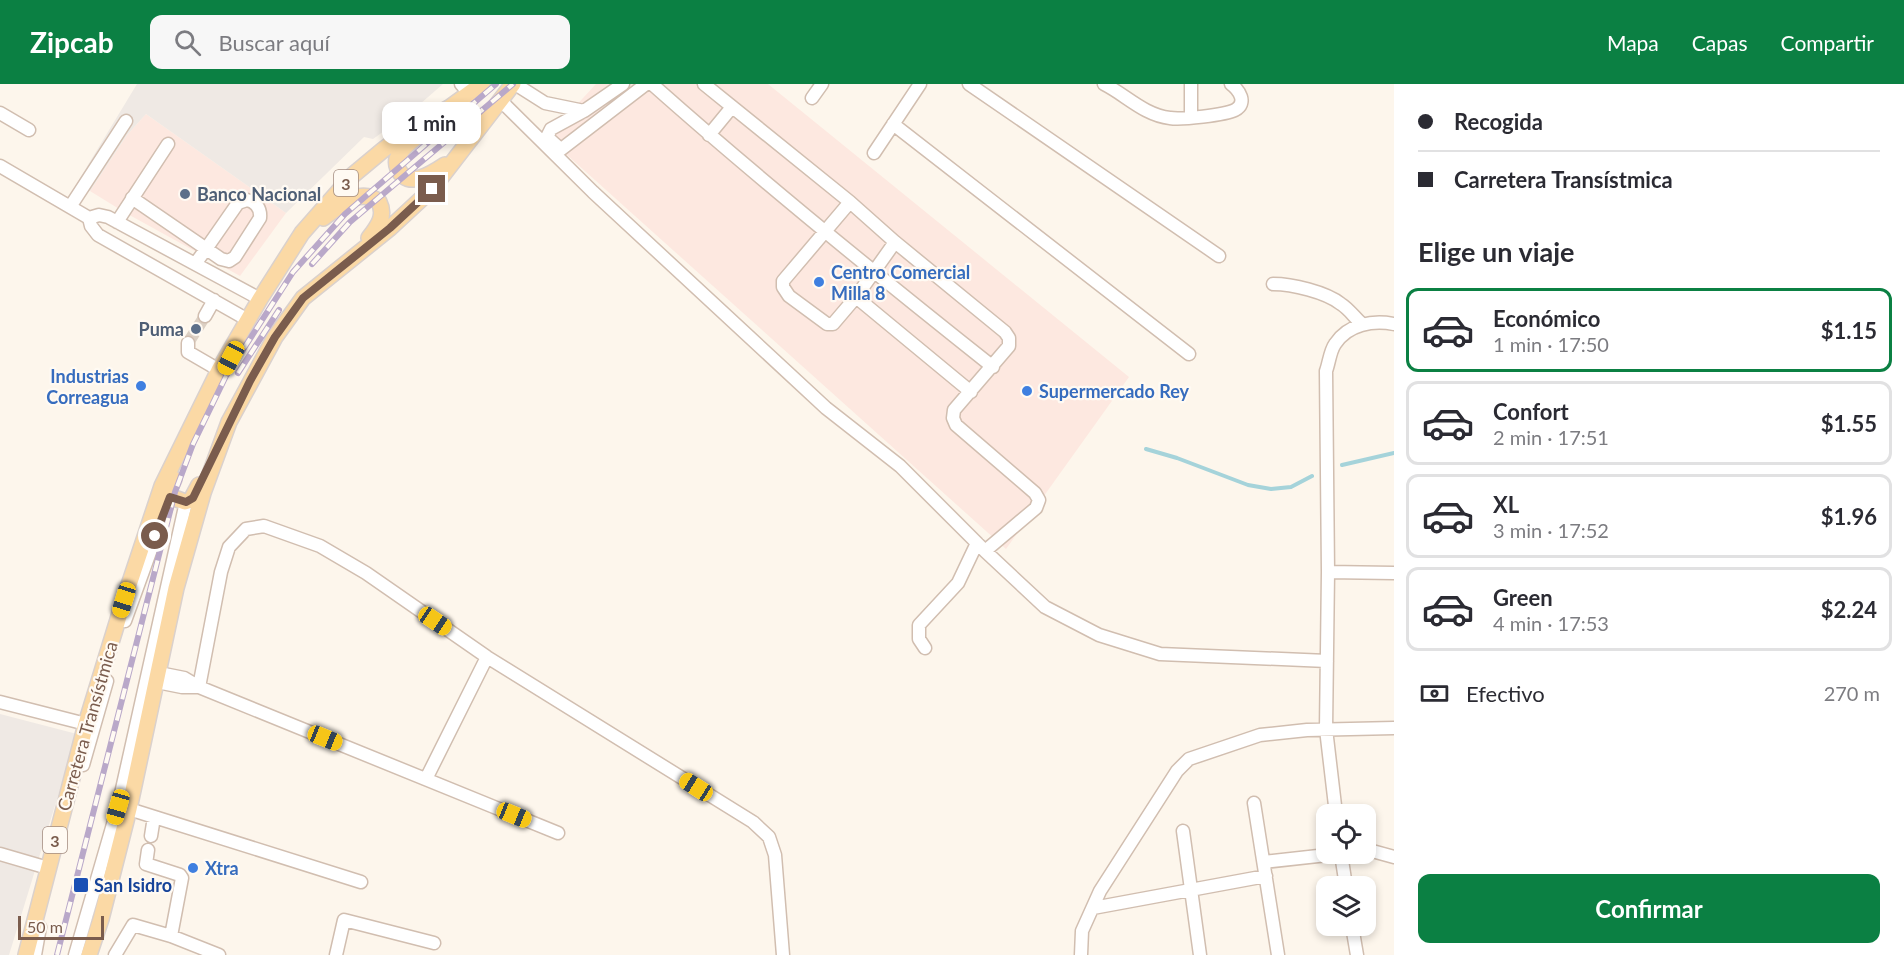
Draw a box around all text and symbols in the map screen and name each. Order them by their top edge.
search box [150,15,570,69]
text: Zipcab [30,25,114,59]
icon: search [171,26,204,59]
text: Buscar aquí [219,29,330,56]
text: Mapa [1607,30,1659,55]
text: Capas [1692,30,1748,55]
text: Compartir [1781,30,1874,55]
callout: 1 min [382,102,482,144]
text: Recogida [1454,108,1543,135]
text: 1 min [407,111,456,135]
text: Carretera Transístmica [1454,166,1673,193]
road number: 3 [334,170,358,196]
route end [418,175,445,202]
place label: Banco Nacional [197,183,321,205]
marker: Banco Nacional [178,187,192,201]
text: Elige un viaje [1418,235,1575,268]
place label: Centro Comercial Milla 8 [831,261,970,304]
marker: Centro Comercial Milla 8 [812,275,826,289]
icon: car [1421,303,1475,357]
text: Económico [1493,305,1600,332]
text: $1.15 [1821,317,1877,344]
place label: Puma [139,318,184,340]
marker: Puma [189,322,203,336]
text: 1 min · 17:50 [1493,332,1609,356]
car [215,338,247,378]
place label: Industrias Correagua [46,365,129,408]
marker: Industrias Correagua [134,379,148,393]
place label: Supermercado Rey [1039,380,1190,402]
marker: Supermercado Rey [1020,384,1034,398]
icon: car [1421,396,1475,450]
text: Confort [1493,398,1569,425]
text: $1.55 [1821,410,1877,437]
text: 2 min · 17:51 [1493,425,1609,449]
icon: car [1421,489,1475,543]
text: XL [1493,491,1519,518]
text: $1.96 [1821,503,1877,530]
text: 3 min · 17:52 [1493,518,1609,542]
route start [141,522,168,549]
car [110,580,138,620]
icon: car [1421,582,1475,636]
text: Green [1493,584,1553,611]
text: $2.24 [1821,596,1877,623]
car [415,603,455,639]
text: 4 min · 17:53 [1493,611,1609,635]
street label: Carretera Transístmica [52,639,122,813]
icon: cash [1418,677,1451,710]
text: Efectivo [1466,680,1545,707]
text: 270 m [1824,681,1880,705]
car [305,723,345,753]
car [676,770,716,804]
car [104,787,132,827]
car [494,800,534,830]
map controls [1316,804,1376,936]
button: locate [1316,804,1376,864]
road number: 3 [43,827,67,853]
place label: Xtra [205,857,239,879]
marker: Xtra [186,861,200,875]
place label: San Isidro [94,874,172,896]
button: Confirmar [1418,874,1880,943]
marker: San Isidro [72,876,90,894]
button: layers [1316,876,1376,936]
scale bar [18,913,104,940]
text: 50 m [27,917,63,936]

